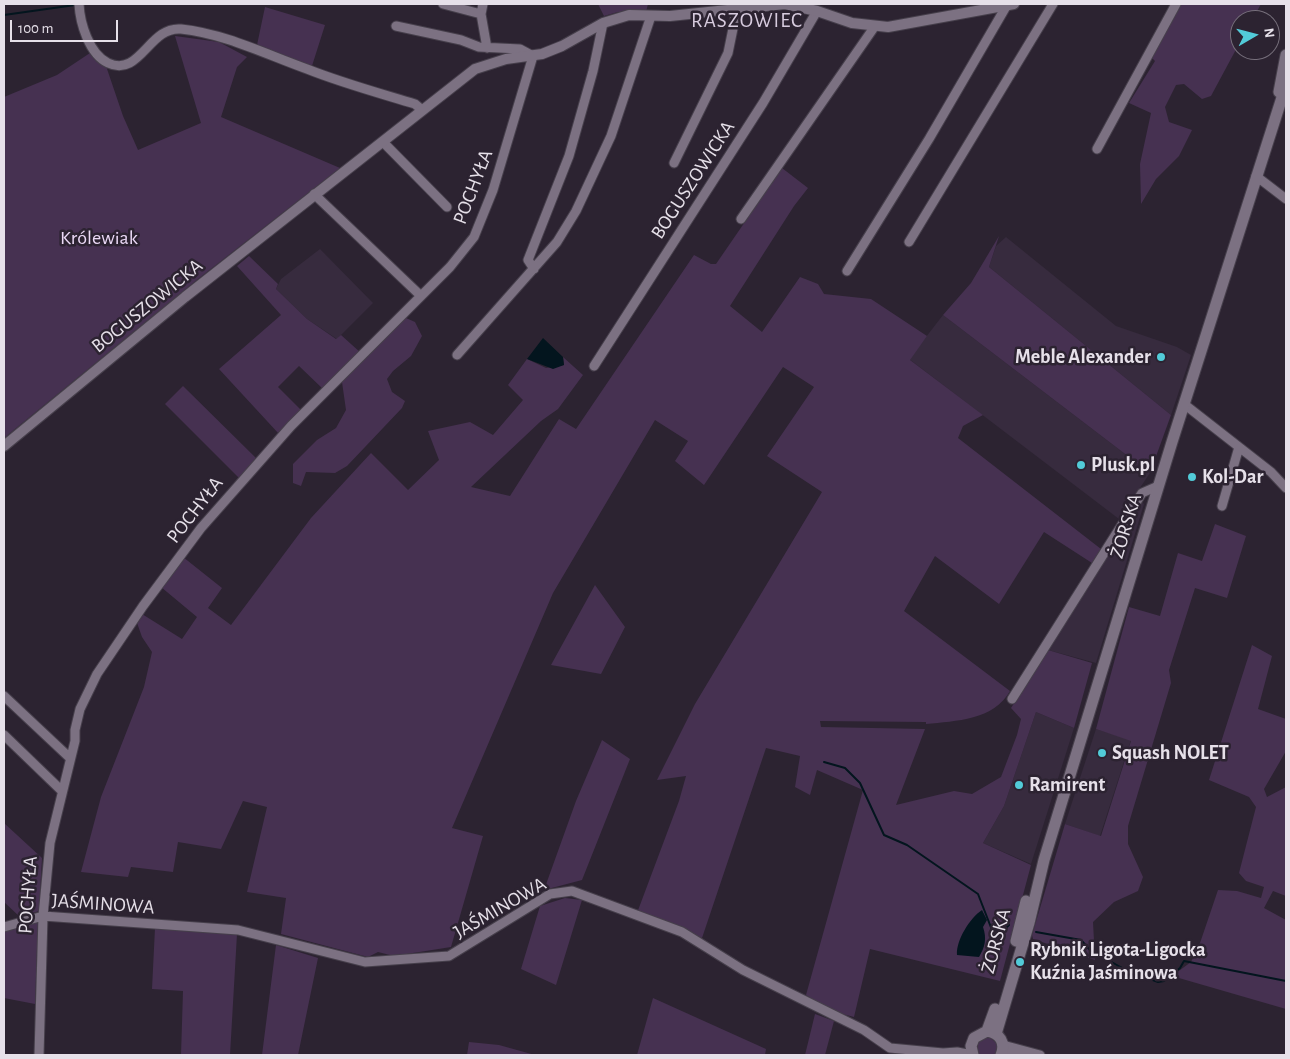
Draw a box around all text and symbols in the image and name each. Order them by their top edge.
district label: RASZOWIEC [690,8,804,34]
scale bar [12,10,120,42]
north arrow [1230,10,1280,60]
text: 100 m [18,21,53,36]
text: N [1261,27,1276,39]
street label: BOGUSZOWICKA [646,116,740,244]
street label: POCHYŁA [448,146,498,228]
park label: Królewiak [60,226,138,250]
street label: BOGUSZOWICKA [87,254,207,358]
place label: Meble Alexander [1015,345,1151,369]
marker: Meble Alexander [1155,351,1167,363]
place label: Plusk.pl [1091,453,1155,477]
marker: Plusk.pl [1075,459,1087,471]
place label: Kol-Dar [1202,465,1263,489]
marker: Kol-Dar [1186,471,1198,483]
street label: POCHYŁA [162,472,228,548]
street label: ŻORSKA [1105,491,1147,561]
place label: Squash NOLET [1112,741,1229,765]
marker: Squash NOLET [1096,747,1108,759]
place label: Ramirent [1029,773,1105,797]
marker: Ramirent [1013,779,1025,791]
street label: POCHYŁA [13,855,43,935]
street label: JAŚMINOWA [449,872,551,944]
street label: JAŚMINOWA [51,888,155,920]
street label: ŻORSKA [976,906,1016,976]
place label: Rybnik Ligota-Ligocka Kuźnia Jaśminowa [1030,938,1206,985]
marker: Rybnik Ligota-Ligocka Kuźnia Jaśminowa [1014,956,1026,968]

